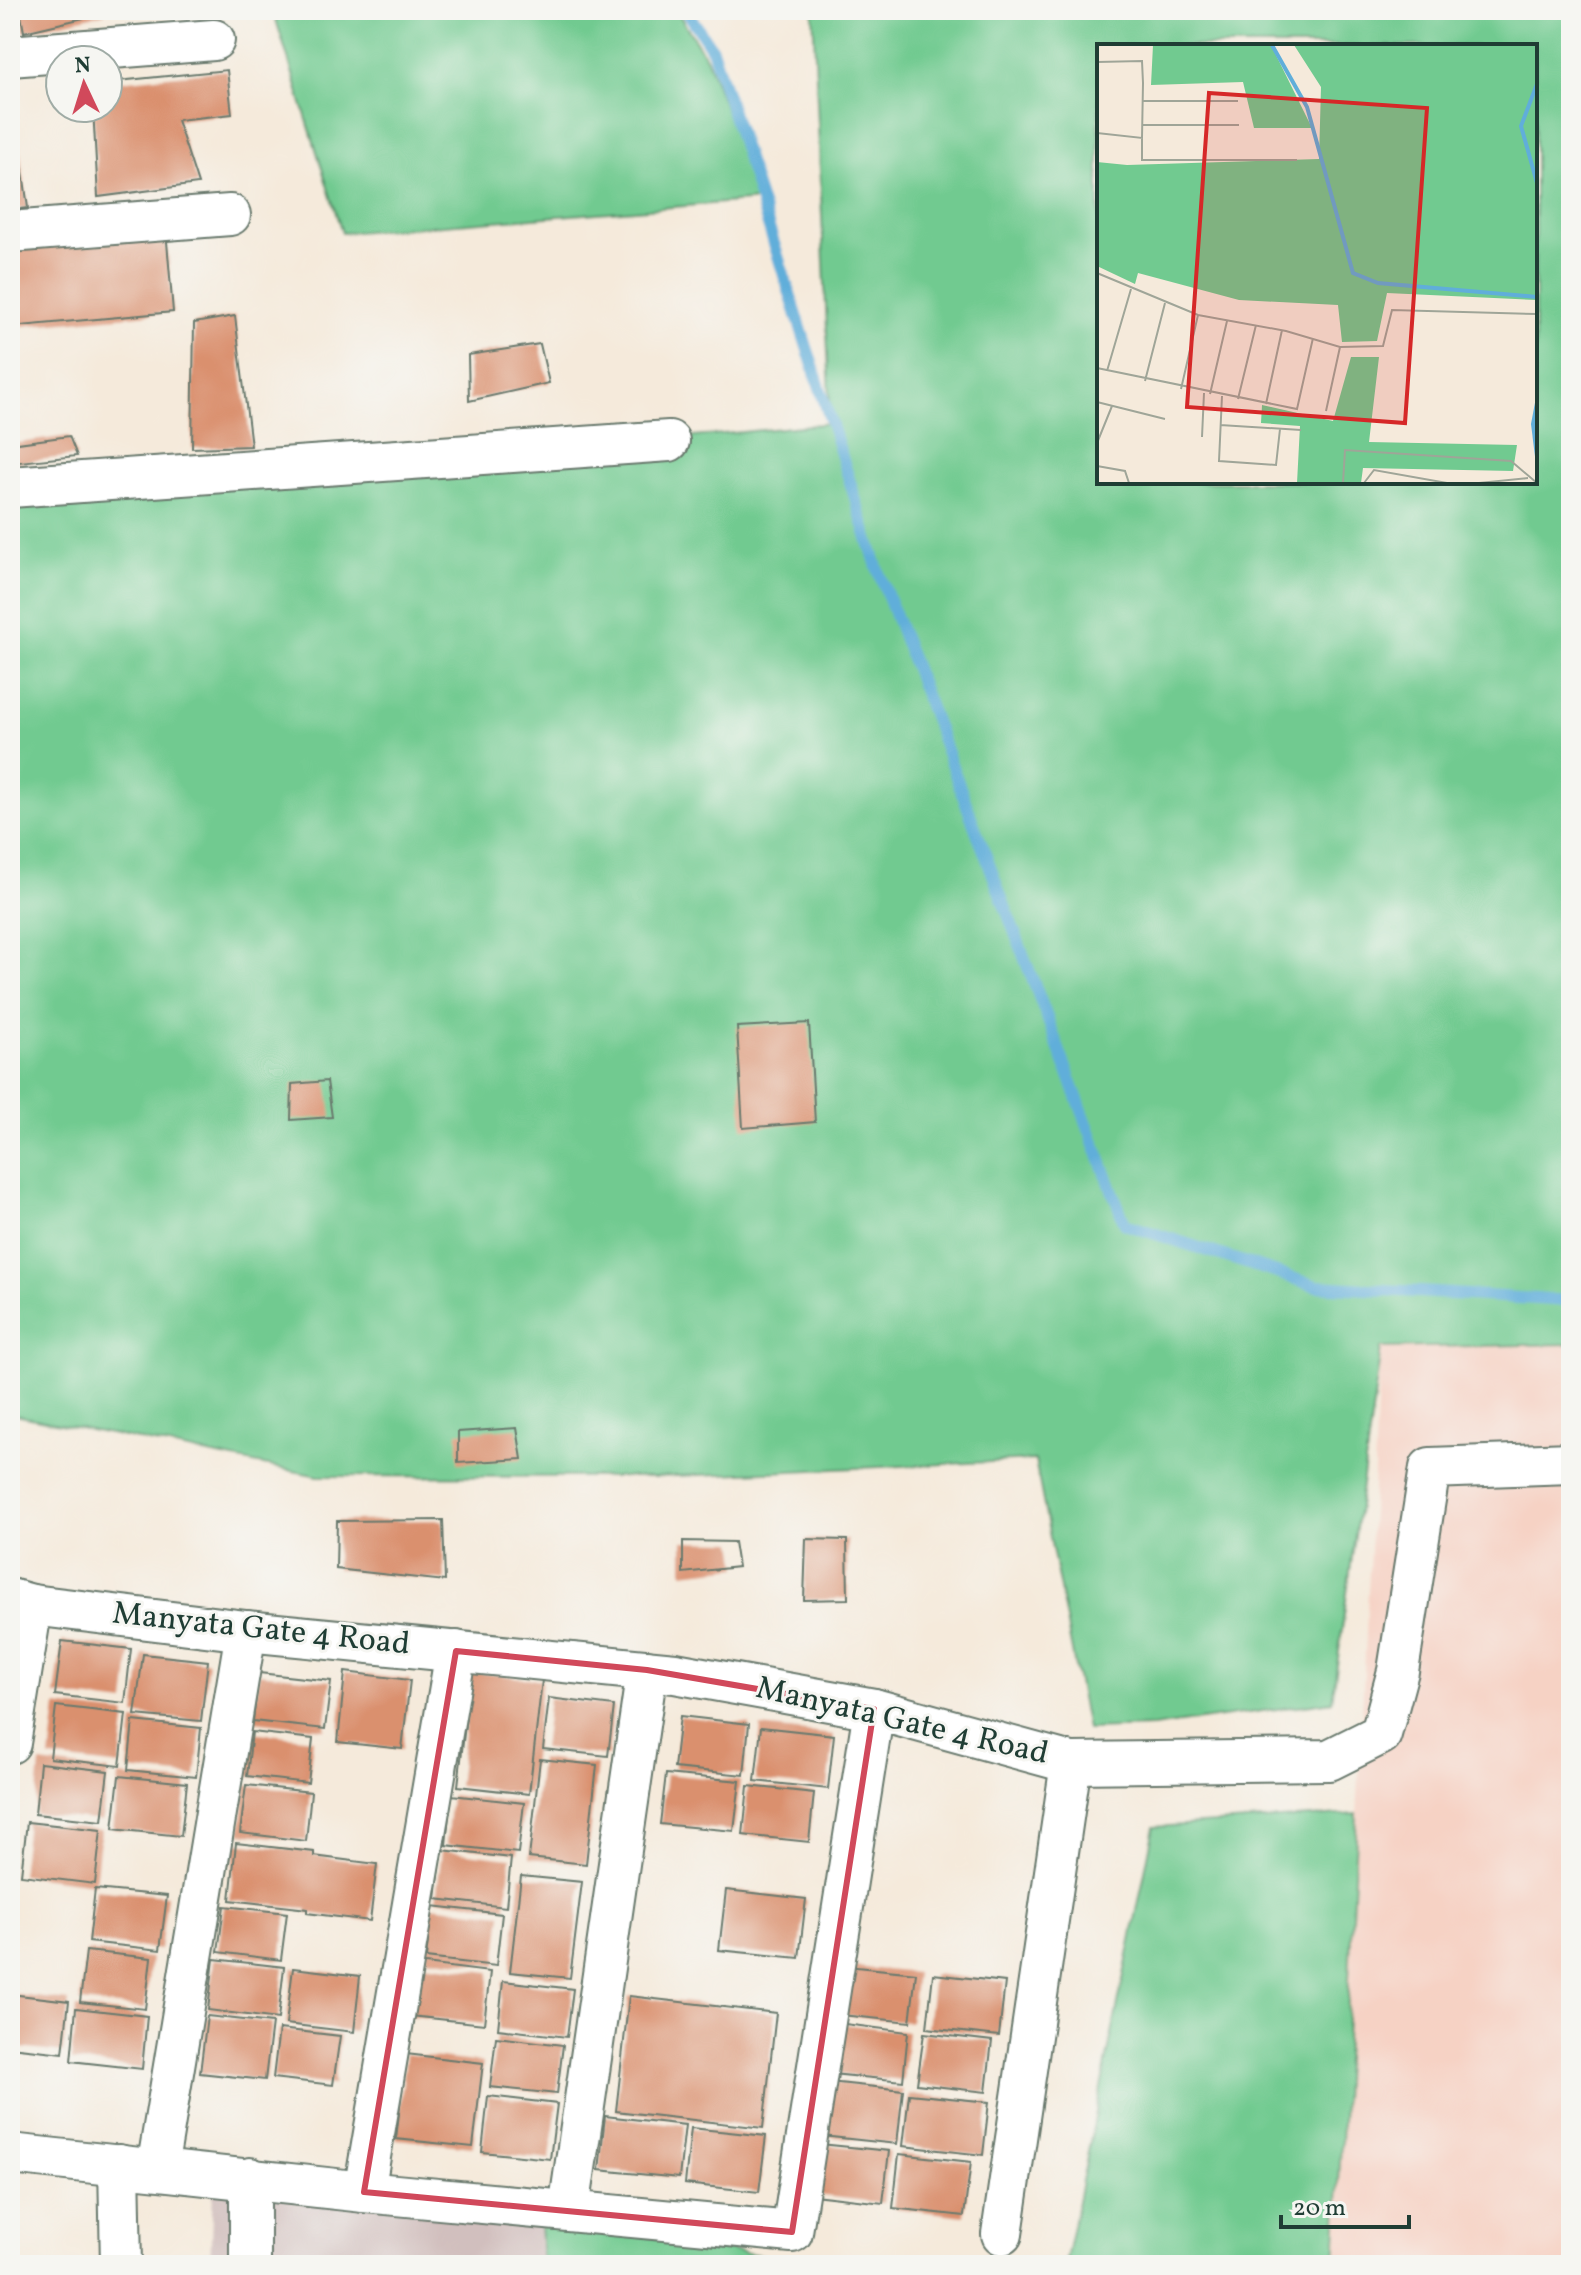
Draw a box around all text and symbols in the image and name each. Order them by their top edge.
north arrow [44,44,124,124]
inset map [1097,44,1537,484]
text: N [74,51,92,83]
street label: Manyata Gate 4 Road [110,1592,412,1668]
street label: Manyata Gate 4 Road [751,1667,1053,1777]
scale bar [1281,2179,1409,2229]
text: 20 m [1293,2192,1346,2226]

